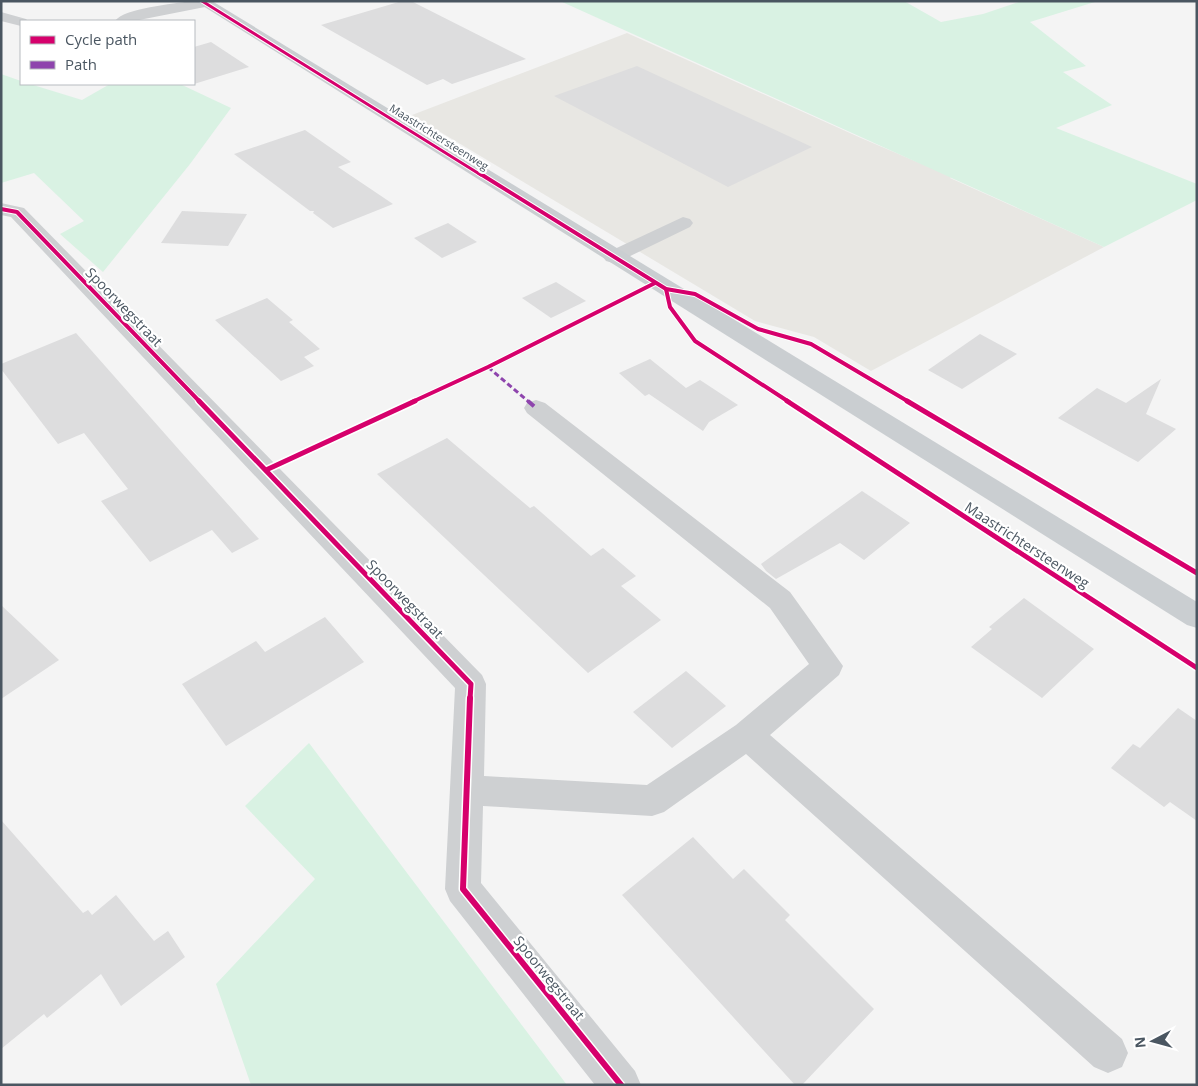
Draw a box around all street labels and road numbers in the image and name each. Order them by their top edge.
street label: Maastrichtersteenweg [387,100,492,173]
street label: Spoorwegstraat [82,263,167,350]
street label: Maastrichtersteenweg [961,497,1094,592]
street label: Spoorwegstraat [363,555,448,642]
street label: Spoorwegstraat [510,932,589,1024]

